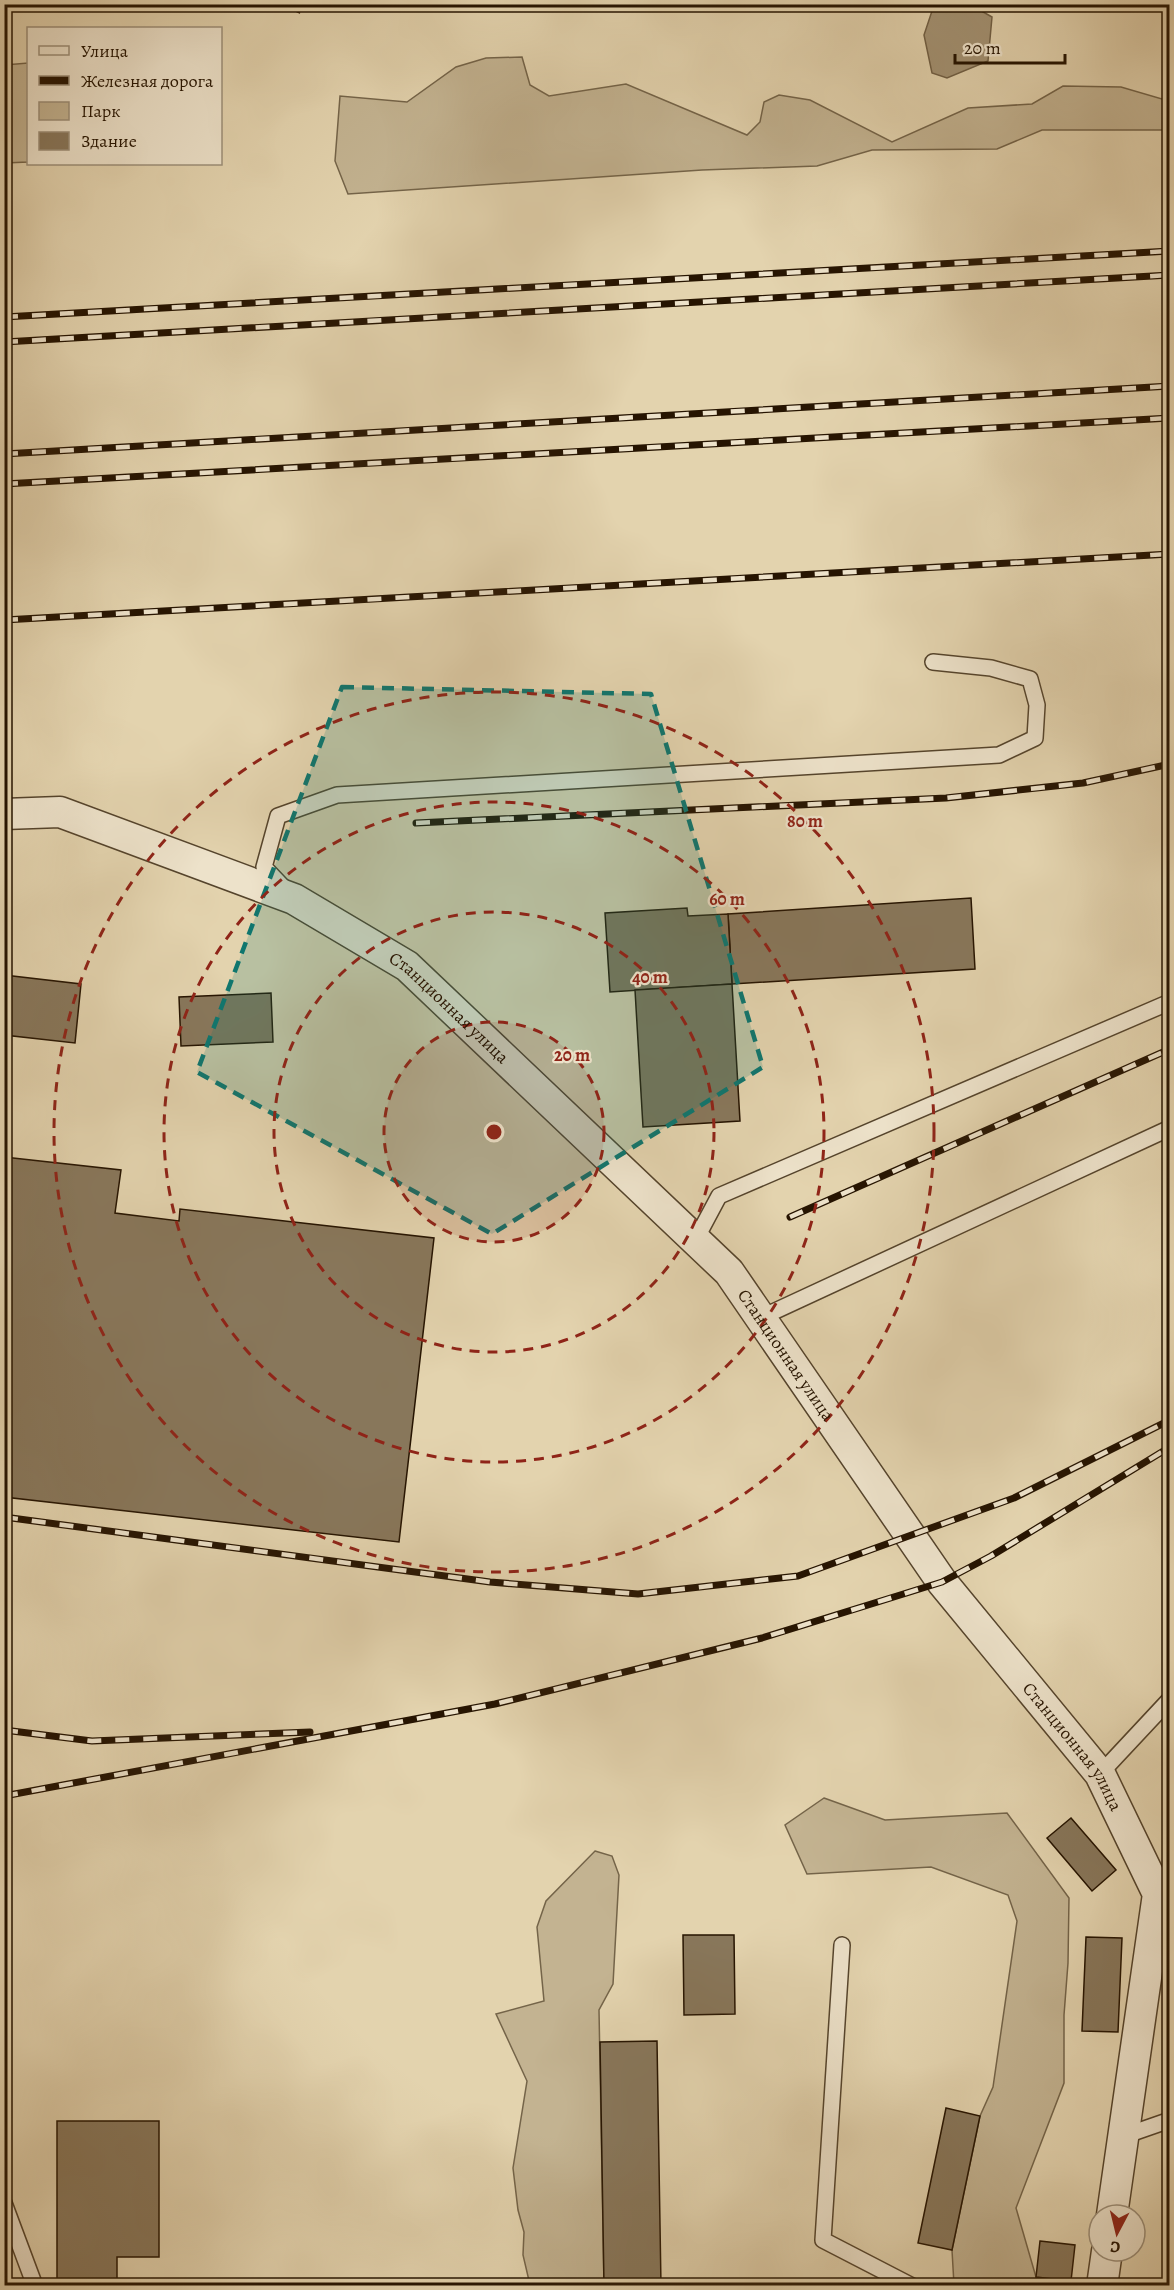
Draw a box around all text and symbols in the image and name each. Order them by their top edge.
legend [27,27,222,165]
scale bar [955,27,1064,65]
text: 20 m [964,36,1001,60]
text: Улица [81,39,129,63]
text: Железная дорога [81,69,214,93]
text: Парк [81,99,121,123]
text: Здание [81,129,137,153]
text: 80 m [787,809,823,833]
text: 60 m [709,887,745,911]
street label: Станционная улица [385,946,515,1069]
text: 40 m [632,965,668,989]
text: 20 m [554,1043,590,1067]
centre of rings [484,1122,504,1142]
street label: Станционная улица [732,1284,840,1426]
street label: Станционная улица [1017,1677,1128,1816]
north arrow [1087,2203,1147,2263]
text: С [1109,2235,1122,2258]

